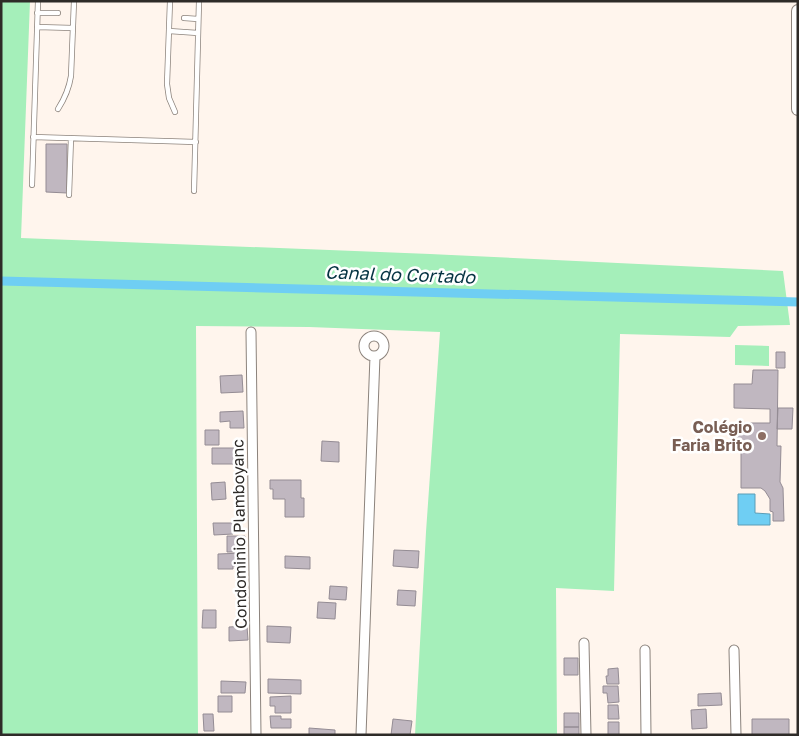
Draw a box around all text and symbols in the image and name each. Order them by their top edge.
water label: Canal do Cortado [325,260,477,288]
place label: Colégio Faria Brito [672,417,752,455]
marker: Colégio Faria Brito [756,430,768,442]
street label: Condominio Plamboyanc [227,439,251,629]

